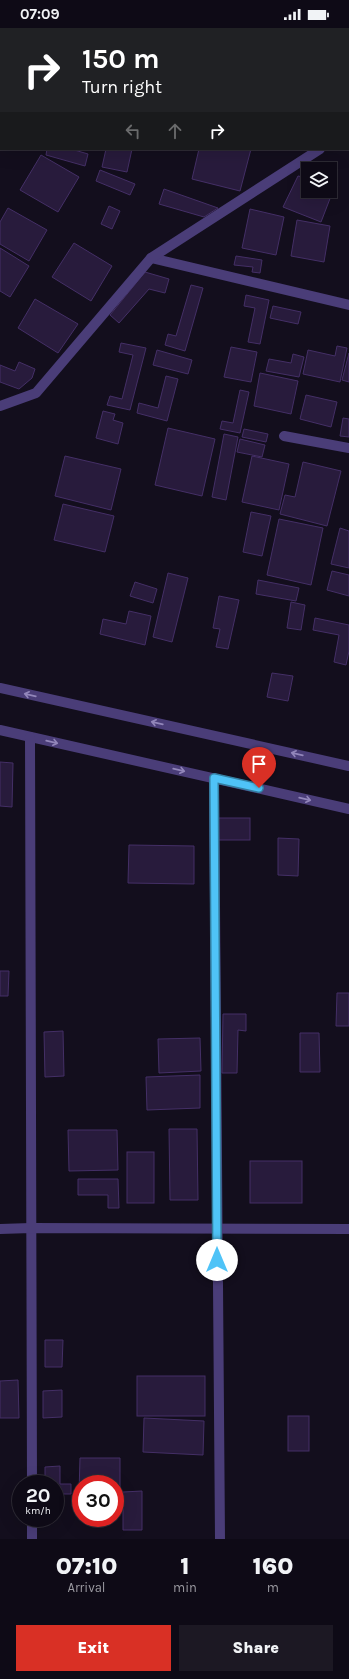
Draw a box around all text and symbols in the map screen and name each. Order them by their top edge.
text: 07:09 [20,5,60,23]
text: 150 m [82,42,160,75]
icon: right [16,44,68,96]
text: Turn right [82,76,162,98]
icon: left [122,120,144,142]
icon: ahead [164,120,186,142]
icon: right [206,120,228,142]
map controls [301,162,337,198]
button: layers [301,162,337,198]
one-way arrow [24,690,37,698]
one-way arrow [151,719,164,727]
one-way arrow [45,738,58,746]
pin [242,747,276,788]
one-way arrow [291,750,304,758]
icon: arrive [248,753,270,775]
one-way arrow [172,767,185,775]
one-way arrow [299,795,312,803]
position arrow [196,1239,238,1281]
speed limit sign: 30 [72,1475,124,1527]
text: 20 [26,1484,50,1507]
text: km/h [25,1505,51,1517]
text: 07:10 [56,1552,117,1580]
text: 1 [180,1552,190,1580]
text: 160 [253,1552,293,1580]
text: Arrival [67,1580,106,1595]
text: min [173,1580,197,1595]
text: m [267,1580,279,1595]
button: Exit [16,1625,171,1671]
button: Share [179,1625,333,1671]

